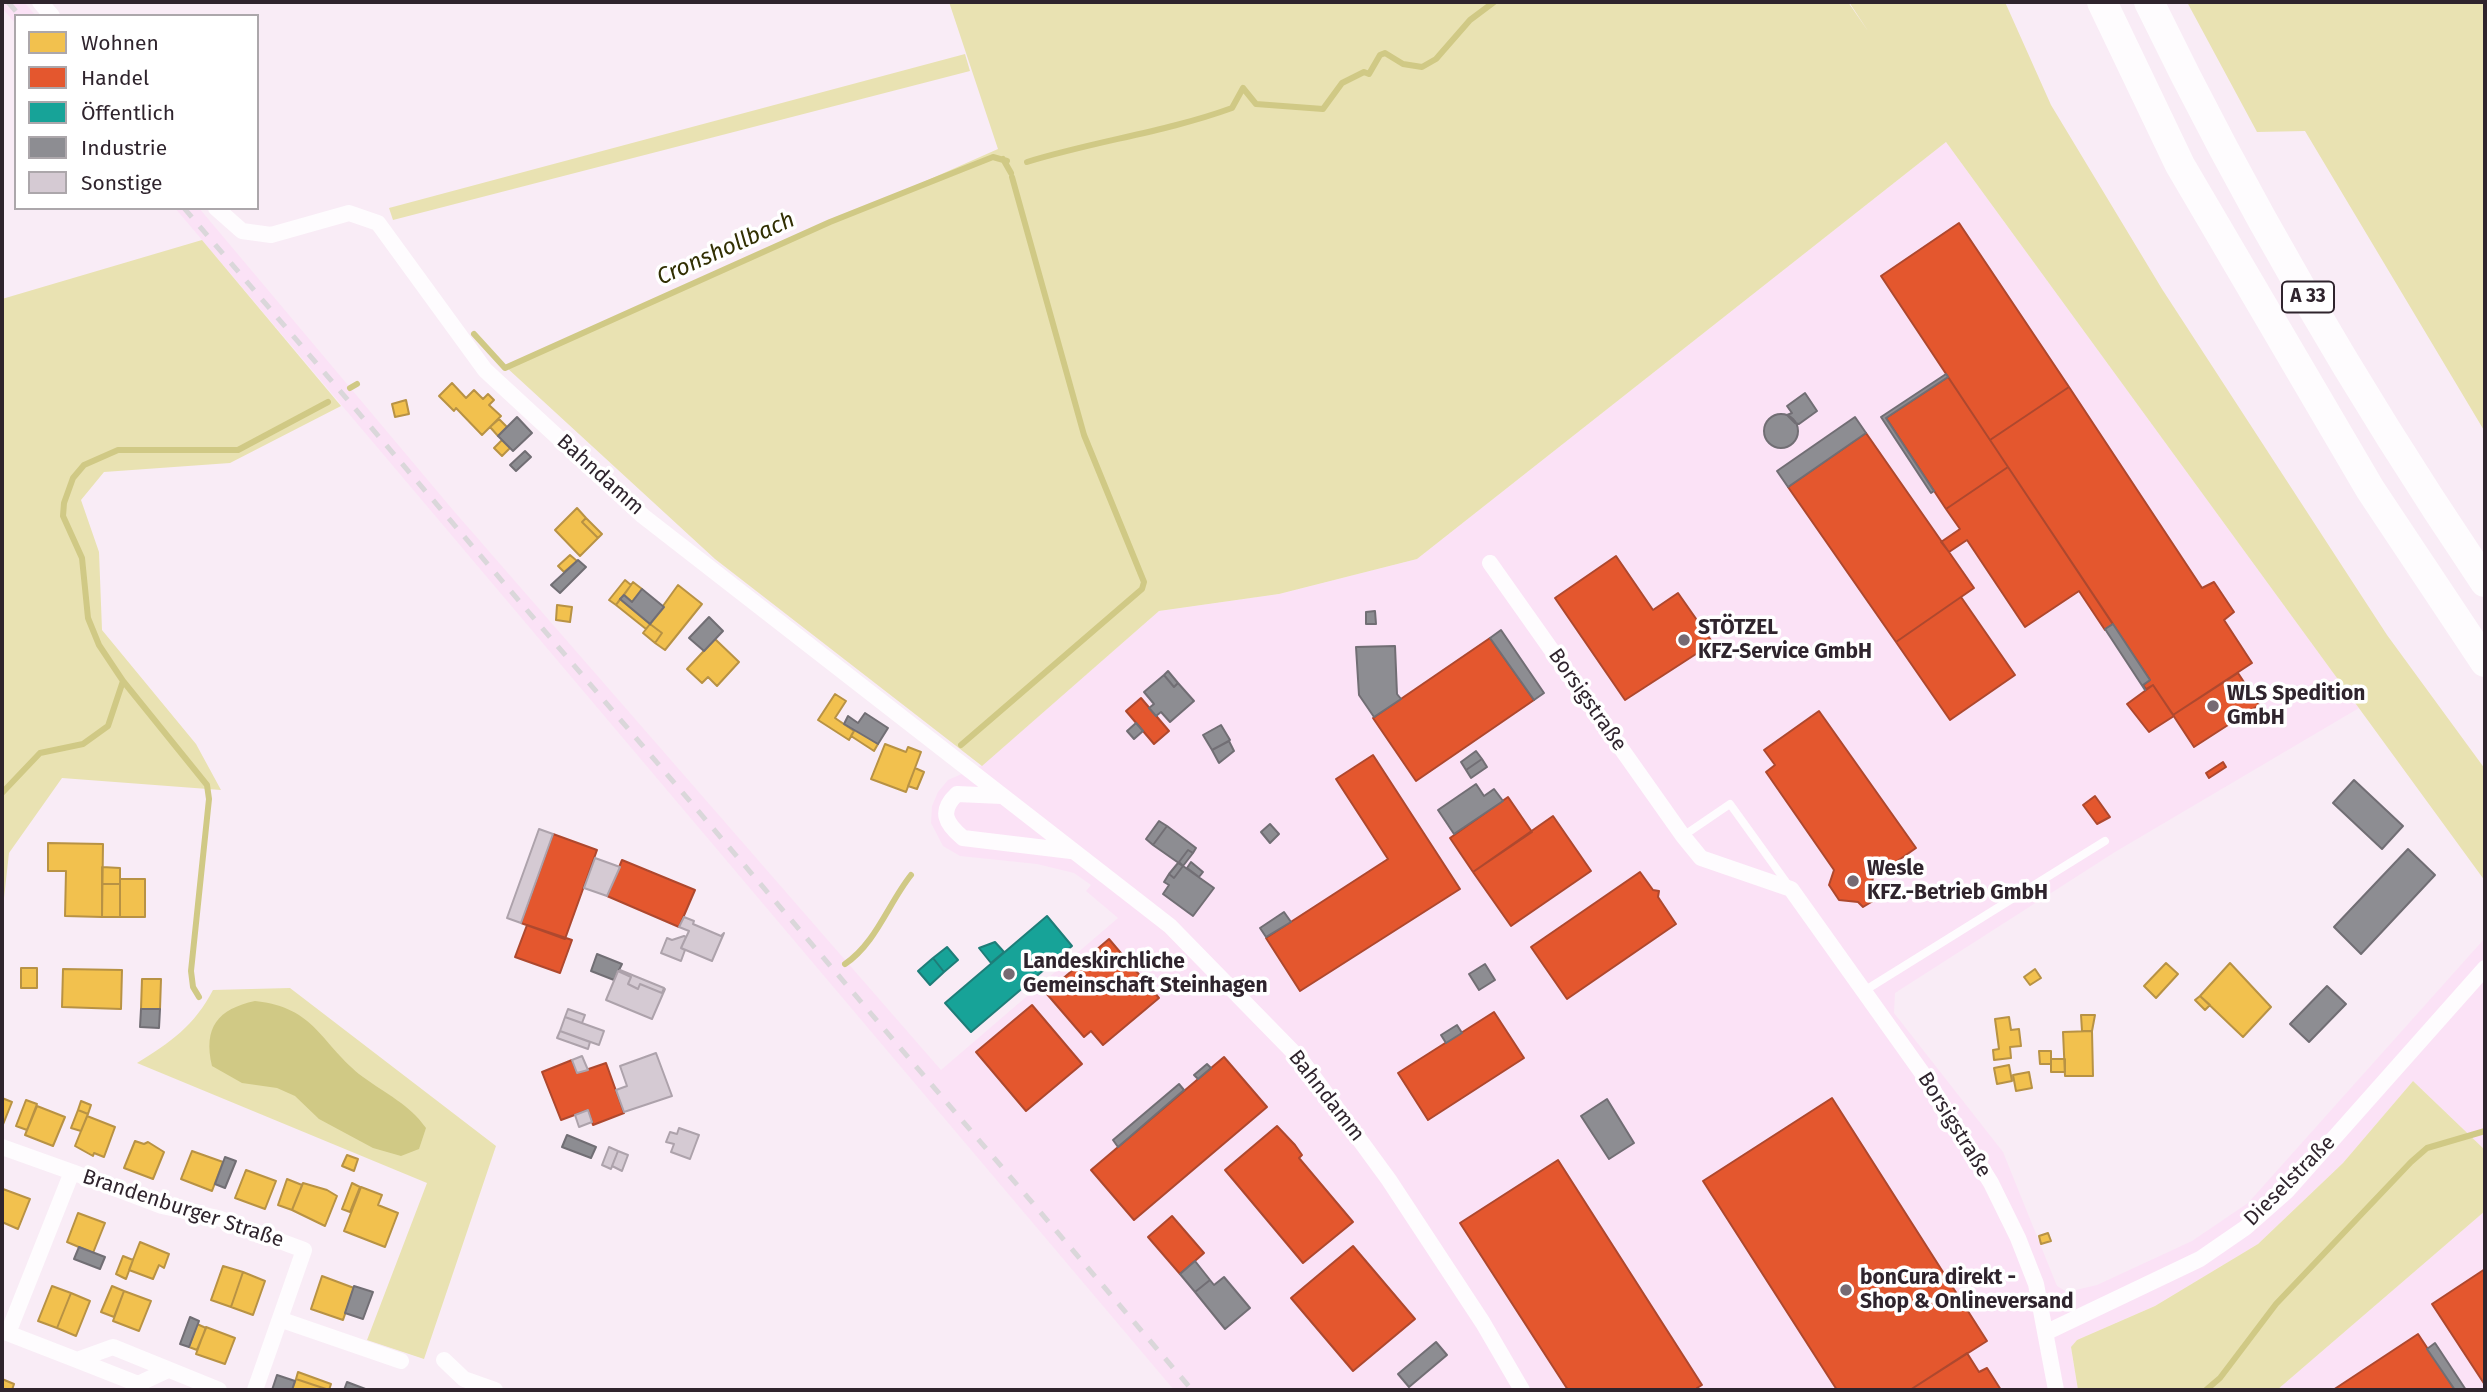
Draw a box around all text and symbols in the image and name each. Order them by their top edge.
legend [14,14,259,210]
text: Wohnen [81,30,159,56]
text: Handel [81,65,149,91]
text: Öffentlich [81,100,175,126]
text: Industrie [81,135,167,161]
text: Sonstige [81,170,162,196]
water label: Cronshollbach [653,206,799,292]
road number: A 33 [2282,282,2334,312]
street label: Bahndamm [551,429,649,521]
place label: STÖTZEL KFZ-Service GmbH [1698,615,1872,665]
marker: STÖTZEL KFZ-Service GmbH [1676,632,1692,648]
street label: Borsigstraße [1542,644,1632,756]
place label: WLS Spedition GmbH [2227,681,2365,731]
marker: WLS Spedition GmbH [2205,698,2221,714]
place label: Wesle KFZ.-Betrieb GmbH [1867,856,2048,906]
marker: Wesle KFZ.-Betrieb GmbH [1845,873,1861,889]
place label: Landeskirchliche Gemeinschaft Steinhagen [1023,949,1268,999]
marker: Landeskirchliche Gemeinschaft Steinhagen [1001,966,1017,982]
street label: Bahndamm [1283,1045,1369,1147]
street label: Borsigstraße [1912,1068,1996,1182]
street label: Dieselstraße [2239,1130,2341,1232]
street label: Brandenburger Straße [79,1165,287,1253]
place label: bonCura direkt - Shop & Onlineversand [1860,1265,2074,1315]
marker: bonCura direkt - Shop & Onlineversand [1838,1282,1854,1298]

